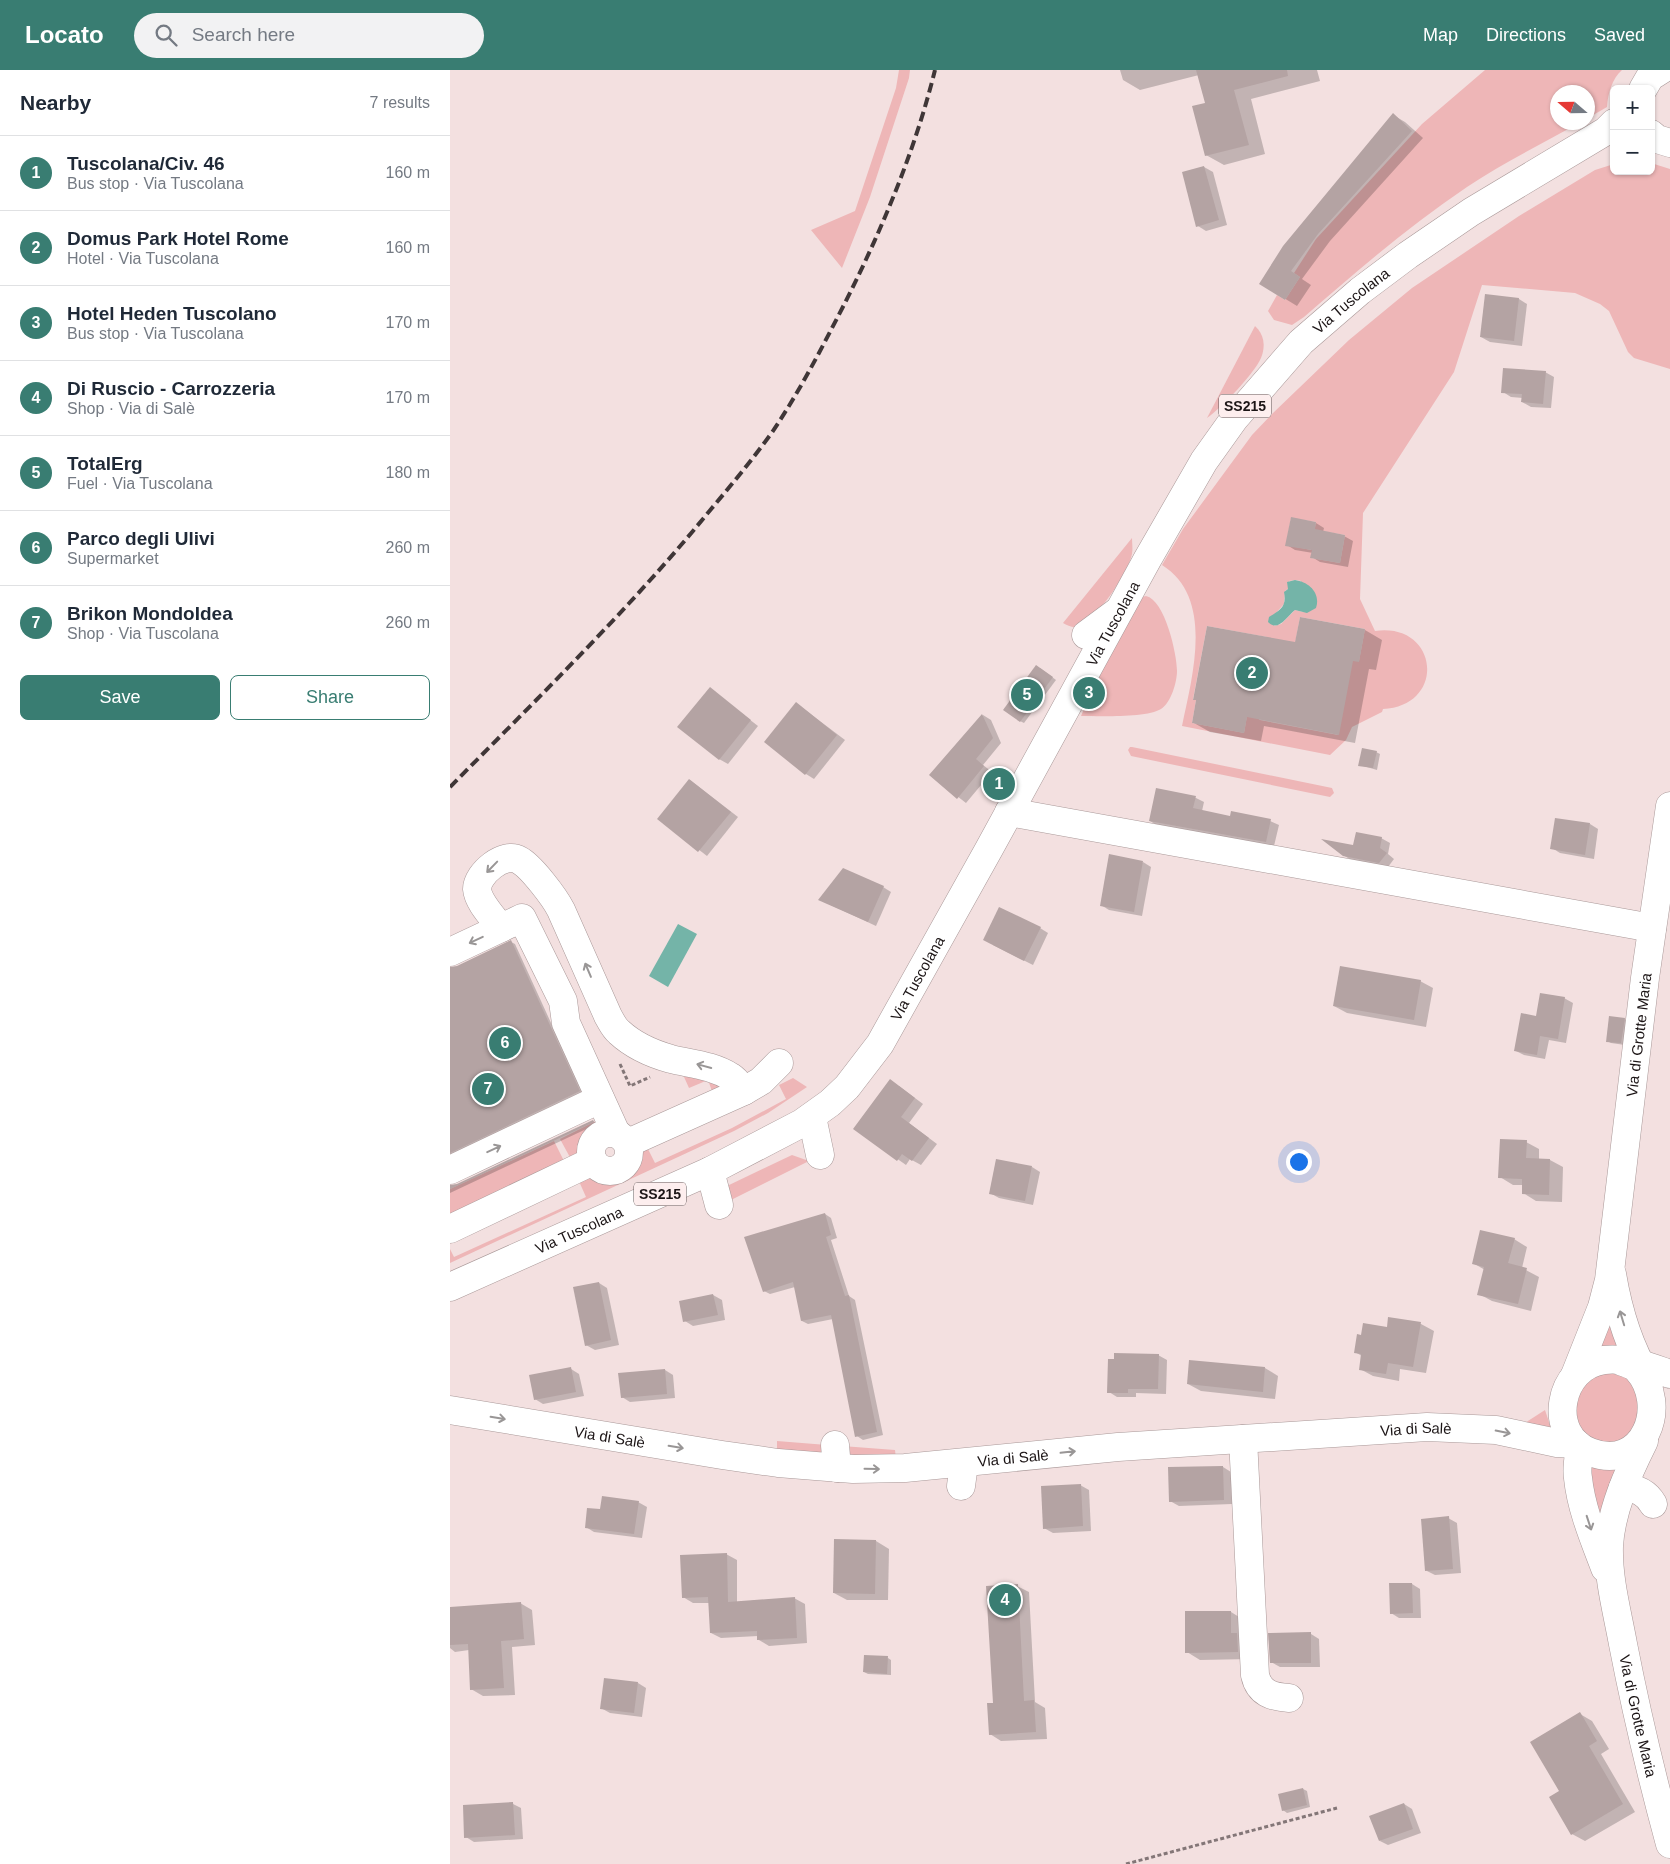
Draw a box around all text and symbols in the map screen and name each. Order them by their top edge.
search box [134,13,484,58]
text: Locato [25,21,104,48]
icon: search [152,21,180,49]
text: Search here [192,24,295,45]
text: Map [1423,25,1458,45]
text: Directions [1486,25,1566,45]
text: Saved [1594,25,1645,45]
north arrow [1550,85,1595,130]
map controls [1610,85,1655,175]
button: + [1610,85,1655,130]
text: Nearby [20,91,91,114]
text: 7 results [370,94,430,111]
button: − [1610,130,1655,175]
text: Tuscolana/Civ. 46 [67,153,225,174]
text: 1 [32,164,40,181]
text: 160 m [386,164,430,181]
text: Bus stop · Via Tuscolana [67,175,244,192]
text: Domus Park Hotel Rome [67,228,289,249]
text: 2 [32,239,40,256]
text: 160 m [386,239,430,256]
text: Hotel · Via Tuscolana [67,250,219,267]
street label: Via Tuscolana [1309,263,1393,337]
text: Hotel Heden Tuscolano [67,303,277,324]
text: 3 [32,314,40,331]
text: 170 m [386,314,430,331]
text: Bus stop · Via Tuscolana [67,325,244,342]
text: Di Ruscio - Carrozzeria [67,378,275,399]
text: 4 [32,389,40,406]
text: 170 m [386,389,430,406]
road number: SS215 [1219,394,1271,418]
text: Shop · Via di Salè [67,400,195,417]
text: TotalErg [67,453,143,474]
text: 5 [32,464,40,481]
text: 180 m [386,464,430,481]
text: Fuel · Via Tuscolana [67,475,213,492]
text: Parco degli Ulivi [67,528,215,549]
text: 6 [32,539,40,556]
text: 260 m [386,539,430,556]
text: Supermarket [67,550,159,567]
street label: Via Tuscolana [1082,577,1143,669]
text: Brikon MondoIdea [67,603,233,624]
text: 7 [32,614,40,631]
text: 260 m [386,614,430,631]
text: Shop · Via Tuscolana [67,625,219,642]
pin: 2 [1236,654,1268,692]
pin: 3 [1073,674,1105,712]
button: Save [20,675,220,720]
button: Share [230,675,430,720]
pin: 5 [1011,676,1043,714]
pin: 1 [983,765,1015,803]
one-way arrow [486,861,498,873]
street label: Via Tuscolana [887,932,948,1023]
one-way arrow [468,935,483,945]
one-way arrow [583,963,593,978]
street label: Via di Grotte Maria [1622,971,1654,1098]
pin: 6 [489,1024,521,1062]
one-way arrow [696,1061,712,1070]
pin: 7 [472,1070,504,1108]
one-way arrow [486,1144,501,1153]
your location [1286,1149,1312,1175]
road number: SS215 [634,1182,686,1206]
street label: Via Tuscolana [532,1202,626,1256]
one-way arrow [1617,1310,1627,1326]
one-way arrow [490,1413,506,1423]
street label: Via di Salè [1380,1418,1452,1439]
street label: Via di Salè [573,1422,646,1451]
one-way arrow [1495,1427,1511,1437]
one-way arrow [667,1443,683,1453]
street label: Via di Salè [977,1445,1049,1469]
one-way arrow [1060,1447,1076,1457]
one-way arrow [864,1464,880,1474]
one-way arrow [1584,1515,1594,1531]
pin: 4 [989,1581,1021,1619]
street label: Via di Grotte Maria [1617,1653,1661,1779]

